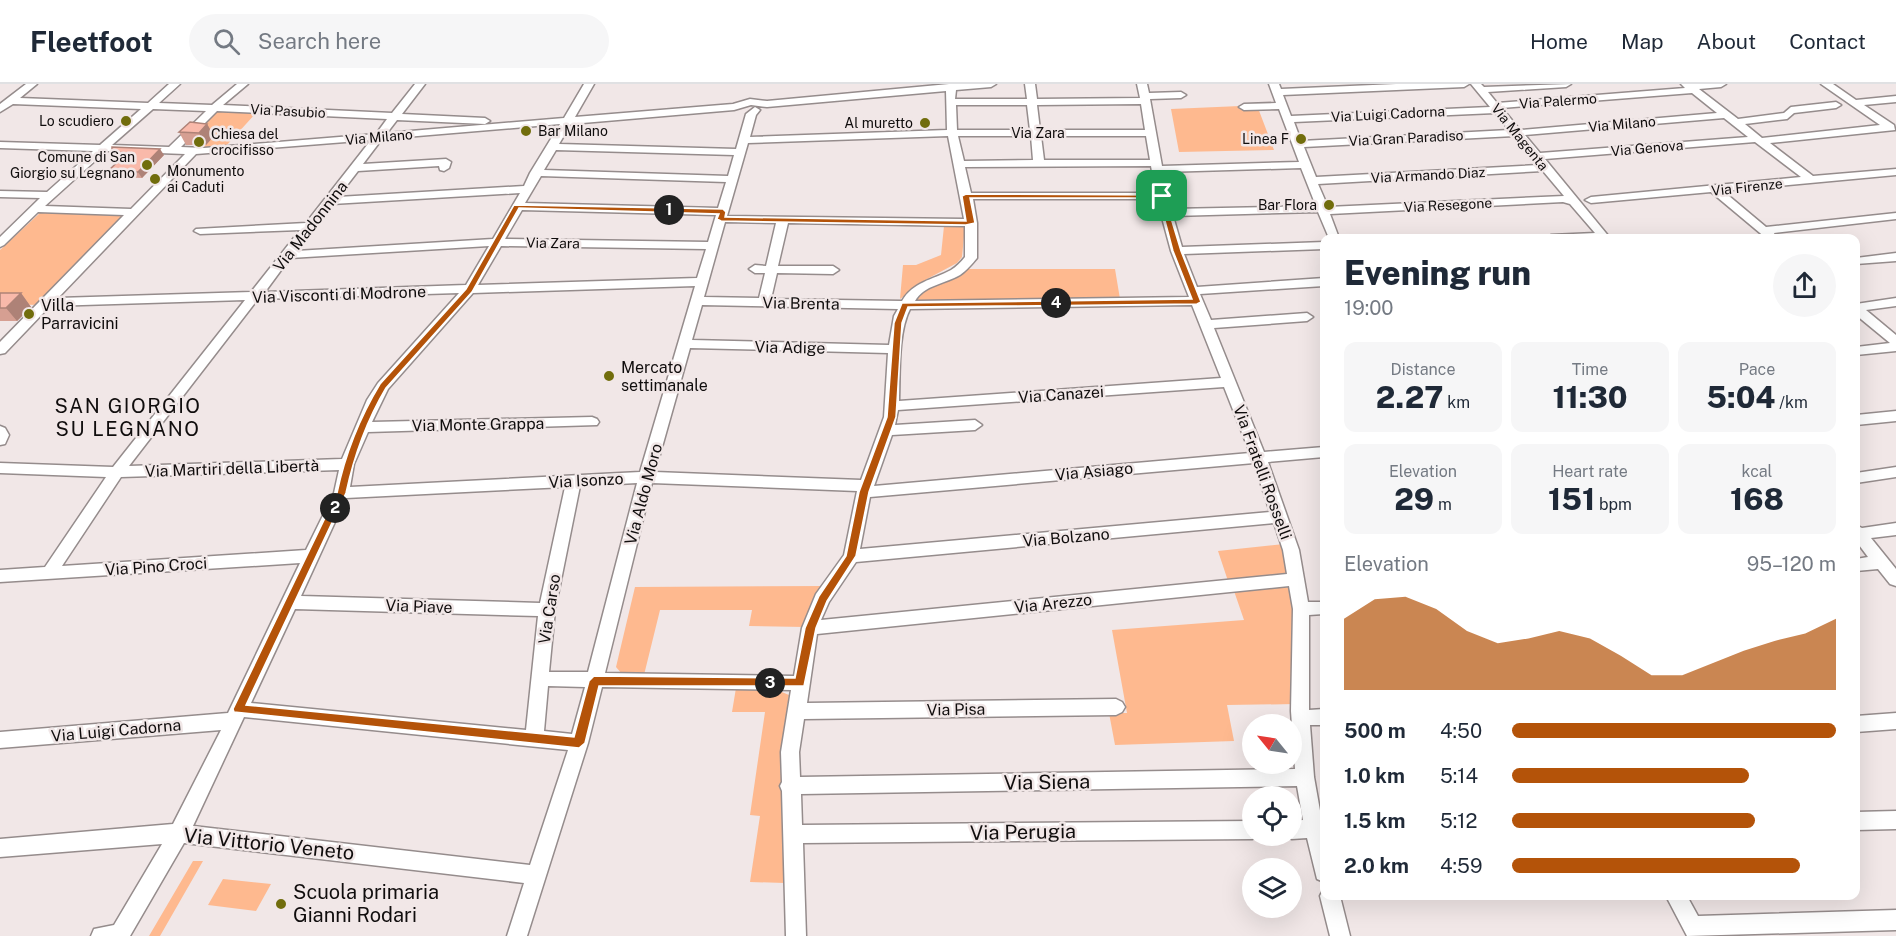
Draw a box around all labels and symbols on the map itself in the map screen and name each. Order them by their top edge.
street label: Via Palermo [1519,90,1597,112]
street label: Via Magenta [1488,100,1552,174]
street label: Via Pasubio [250,101,326,121]
street label: Via Luigi Cadorna [1331,103,1445,125]
place label: Lo scudiero [39,113,114,129]
street label: Via Milano [1587,113,1657,135]
marker: Lo scudiero [119,114,133,128]
place label: Al muretto [844,115,913,131]
marker: Al muretto [918,116,932,130]
place label: Bar Milano [538,123,608,139]
marker: Bar Milano [519,124,533,138]
street label: Via Zara [1011,125,1065,141]
place label: Chiesa del crocifisso [211,126,279,158]
street label: Via Milano [344,126,414,148]
street label: Via Gran Paradiso [1348,127,1464,149]
place label: Linea F [1242,131,1289,147]
marker: Linea F [1294,132,1308,146]
marker: Chiesa del crocifisso [192,135,206,149]
street label: Via Genova [1610,137,1684,159]
place label: Comune di San Giorgio su Legnano [10,149,135,181]
marker: Comune di San Giorgio su Legnano [140,158,154,172]
place label: Monumento ai Caduti [167,163,245,195]
street label: Via Armando Diaz [1370,164,1486,186]
pin [1136,170,1187,221]
marker: Monumento ai Caduti [148,172,162,186]
street label: Via Firenze [1710,175,1784,199]
street label: Via Madonnina [269,177,352,275]
pin: 1 [654,195,684,225]
street label: Via Resegone [1403,195,1493,215]
place label: Bar Flora [1258,197,1317,213]
marker: Bar Flora [1322,198,1336,212]
street label: Via Zara [526,235,580,251]
street label: Via Visconti di Modrone [252,282,426,307]
pin: 4 [1041,288,1071,318]
street label: Via Brenta [762,293,840,314]
place label: Villa Parravicini [41,296,119,333]
marker: Villa Parravicini [22,307,36,321]
street label: Via Adige [754,337,826,358]
place label: Mercato settimanale [621,358,708,395]
marker: Mercato settimanale [602,369,616,383]
street label: Via Canazei [1018,382,1105,407]
district label: SAN GIORGIO SU LEGNANO [54,394,202,441]
street label: Via Fratelli Rosselli [1229,402,1296,542]
street label: Via Monte Grappa [412,414,544,435]
street label: Via Aldo Moro [621,441,666,547]
street label: Via Martiri della Libertà [145,456,319,481]
street label: Via Asiago [1054,459,1134,484]
street label: Via Isonzo [548,469,624,492]
pin: 2 [320,493,350,523]
street label: Via Bolzano [1022,524,1110,551]
street label: Via Pino Croci [104,553,208,580]
street label: Via Carso [535,573,564,645]
street label: Via Arezzo [1013,590,1093,617]
street label: Via Piave [385,596,453,617]
pin: 3 [755,668,785,698]
street label: Via Pisa [927,699,985,720]
north arrow [1242,714,1302,774]
street label: Via Luigi Cadorna [50,715,182,746]
street label: Via Siena [1004,769,1090,795]
street label: Via Perugia [970,819,1076,845]
street label: Via Vittorio Veneto [183,823,355,865]
place label: Scuola primaria Gianni Rodari [293,880,439,927]
marker: Scuola primaria Gianni Rodari [274,897,288,911]

